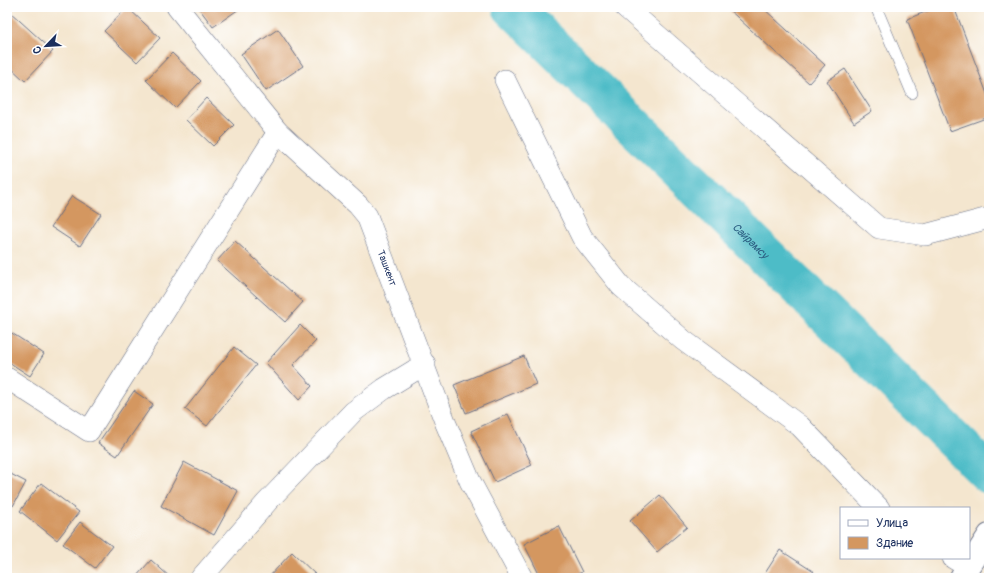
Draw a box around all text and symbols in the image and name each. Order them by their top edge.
north arrow [26,26,66,66]
text: С [30,44,45,56]
water label: Сайрамсу [730,220,772,262]
street label: Ташкент [375,249,399,288]
legend [840,507,970,559]
text: Улица [876,516,908,531]
text: Здание [876,536,913,551]

